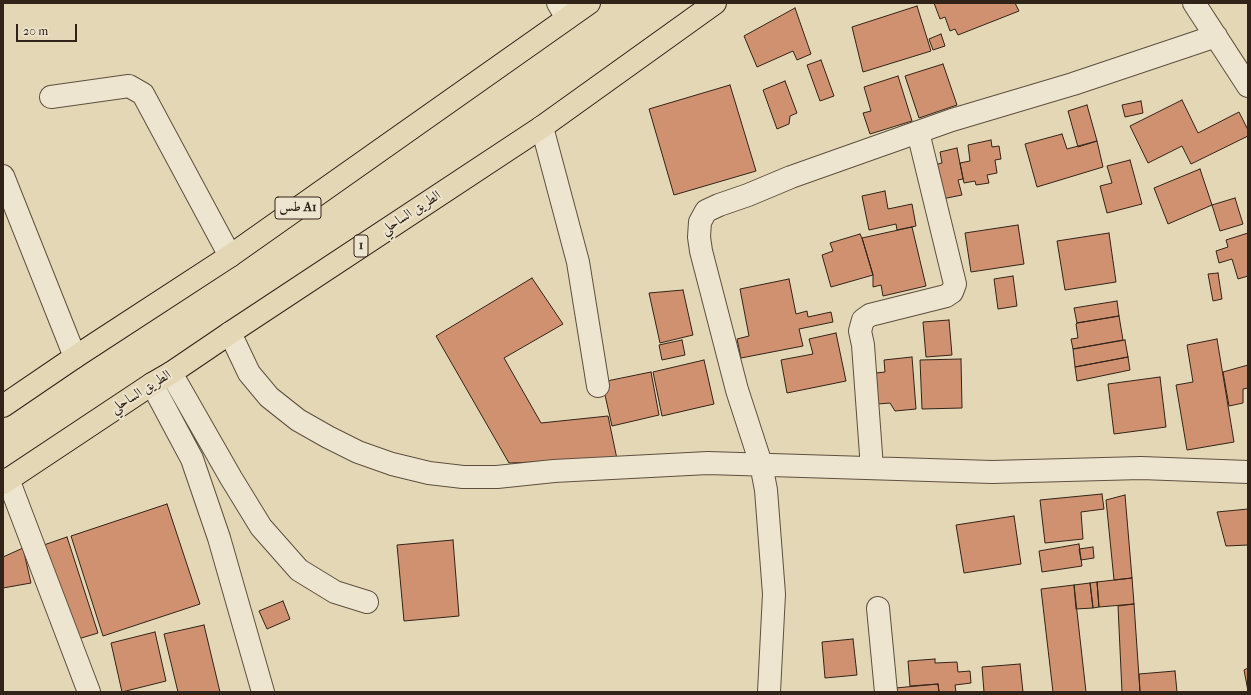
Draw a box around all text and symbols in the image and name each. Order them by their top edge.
scale bar [18,16,79,42]
text: 20 m [23,24,48,38]
street label: الطريق الساحلي [378,187,444,239]
road number: طس A1 [275,197,321,219]
road number: 1 [354,235,368,257]
street label: الطريق الساحلي [108,367,174,417]

